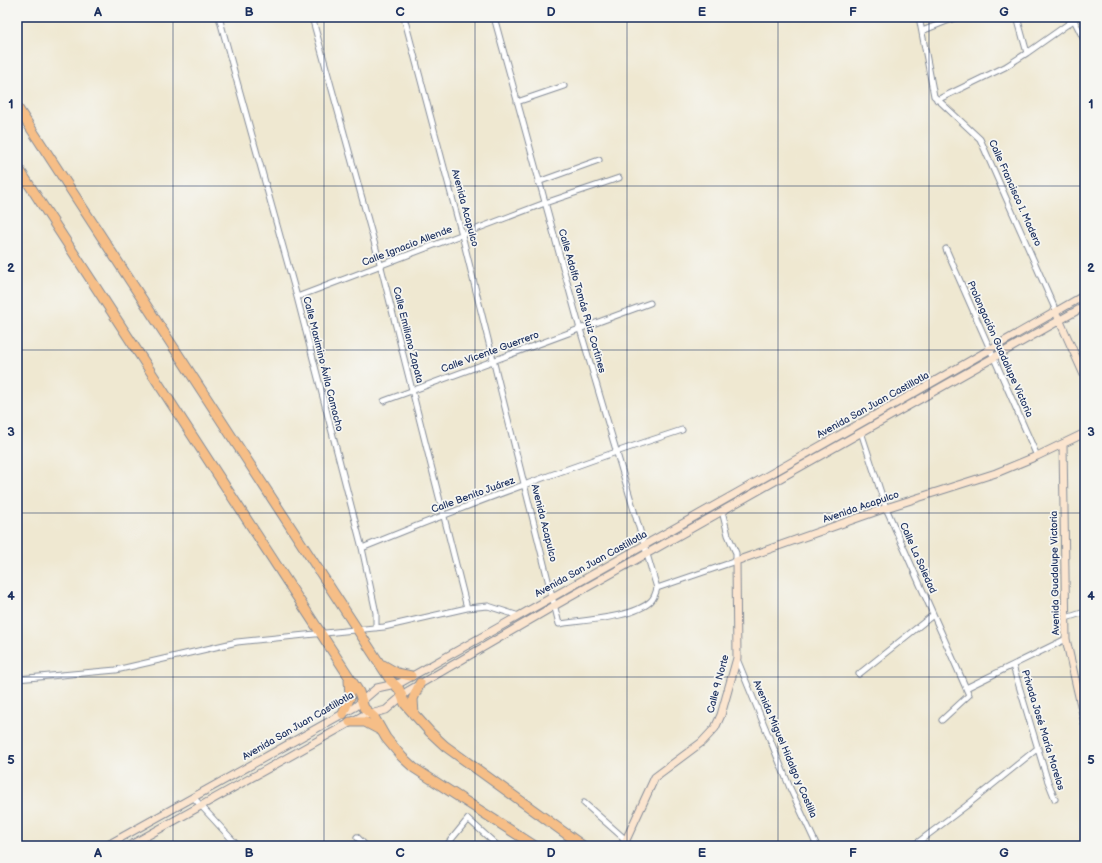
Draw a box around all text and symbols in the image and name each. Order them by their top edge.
text: A [93,4,102,20]
text: B [244,4,254,20]
text: C [395,4,405,20]
text: D [546,4,556,20]
text: E [698,4,707,20]
text: F [849,4,857,20]
text: G [999,4,1009,20]
text: 1 [8,96,14,112]
text: 1 [1088,96,1094,112]
street label: Calle Francisco I. Madero [986,138,1044,249]
street label: Avenida Acapulco [449,168,481,248]
street label: Calle Ignacio Allende [360,223,454,269]
street label: Calle Adolfo Tomás Ruiz Cortines [556,228,608,374]
text: 2 [7,260,15,276]
text: 2 [1087,260,1095,276]
street label: Prolongación Guadalupe Victoria [964,279,1036,419]
street label: Calle Emiliano Zapata [390,286,426,385]
street label: Calle Maximino Ávila Camacho [300,295,346,433]
street label: Calle Vicente Guerrero [439,329,541,375]
street label: Avenida San Juan Castillotla [815,369,932,441]
text: 3 [7,424,15,440]
text: 3 [1087,424,1095,440]
street label: Calle Benito Juárez [430,474,516,516]
street label: Avenida Acapulco [529,483,560,563]
street label: Avenida Acapulco [821,488,901,526]
street label: Avenida Guadalupe Victoria [1048,510,1062,635]
street label: Calle La Soledad [897,521,939,596]
street label: Avenida San Juan Castillotla [533,528,650,600]
text: 4 [7,588,15,604]
text: 4 [1087,588,1095,604]
street label: Calle 9 Norte [704,653,732,714]
street label: Privada José María Morelos [1019,668,1067,792]
street label: Avenida Miguel Hidalgo y Costilla [750,678,820,820]
street label: Avenida San Juan Castillotla [240,689,356,763]
text: 5 [7,752,15,768]
text: 5 [1087,752,1095,768]
text: A [93,845,102,861]
text: B [244,845,254,861]
text: C [395,845,405,861]
text: D [546,845,556,861]
text: E [698,845,707,861]
text: F [849,845,857,861]
text: G [999,845,1009,861]

